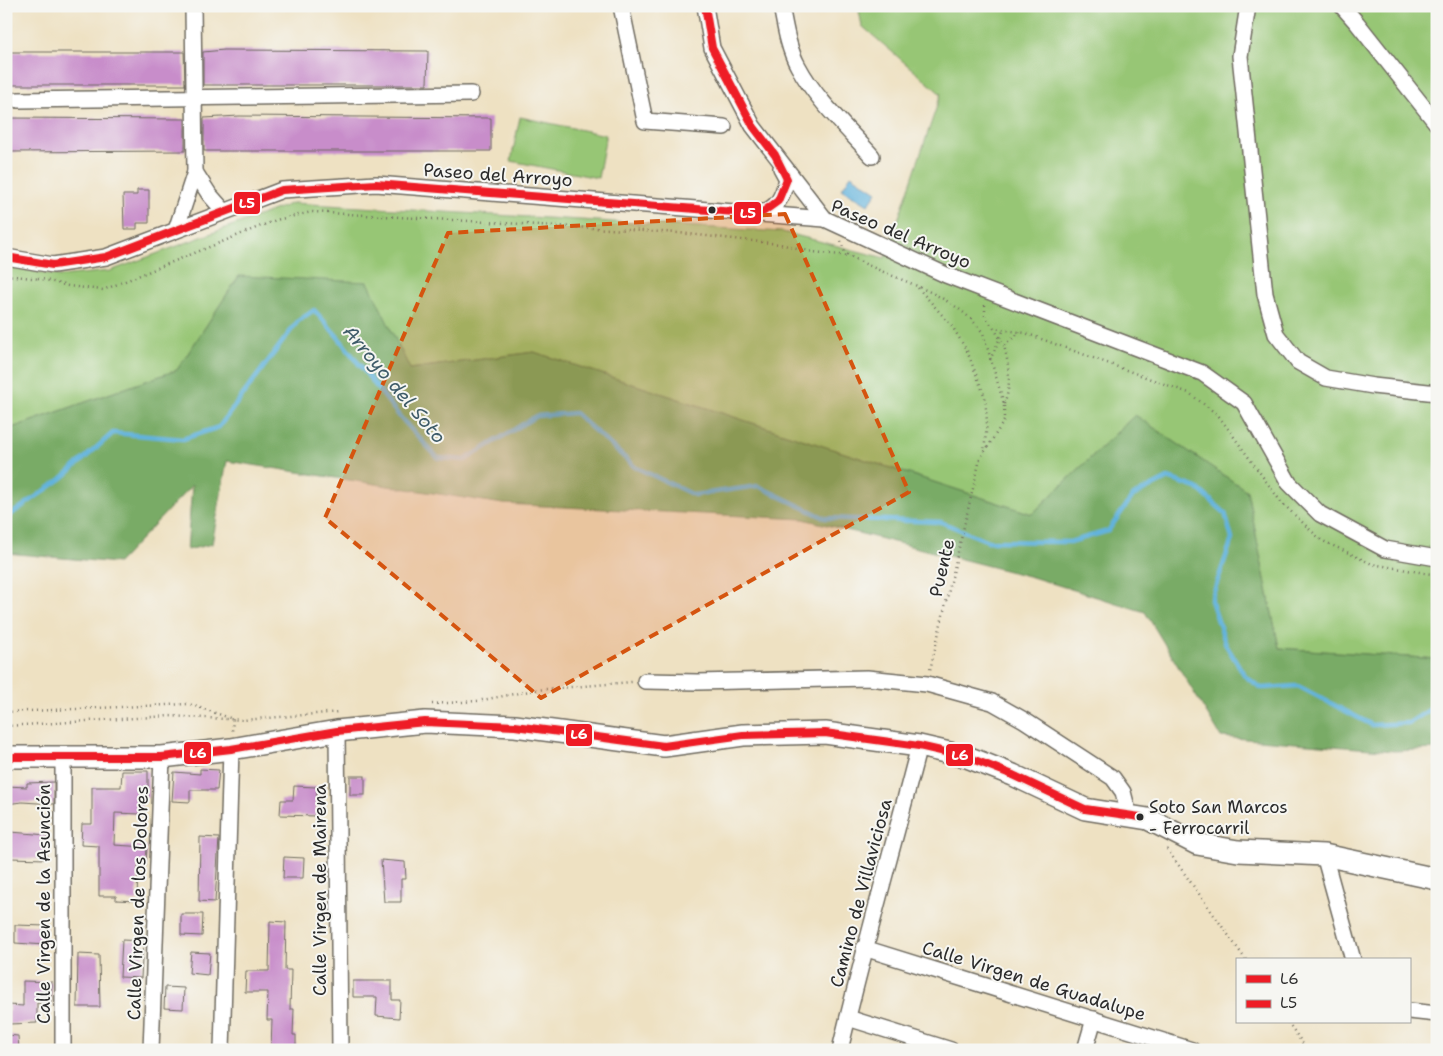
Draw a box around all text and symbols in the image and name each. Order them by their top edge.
street label: Paseo del Arroyo [423,158,573,192]
line badge: L5 [233,191,261,215]
text: L5 [239,194,255,212]
street label: Paseo del Arroyo [827,194,975,274]
line badge: L5 [733,201,762,225]
text: L5 [740,204,756,222]
unlabelled marker [707,205,717,215]
water label: Arroyo del Soto [338,320,452,449]
street label: Puente [924,537,960,599]
line badge: L6 [565,723,593,747]
text: L6 [570,725,588,743]
line badge: L6 [183,741,212,765]
line badge: L6 [945,743,974,767]
text: L6 [189,744,207,762]
text: L6 [951,746,969,764]
street label: Calle Virgen de la Asunción [32,784,56,1024]
street label: Calle Virgen de Mairena [308,784,332,996]
street label: Calle Virgen de los Dolores [122,785,154,1021]
street label: Camino de Villaviciosa [824,796,898,990]
place label: Soto San Marcos - Ferrocarril [1149,796,1288,839]
marker: Soto San Marcos - Ferrocarril [1135,812,1145,822]
street label: Calle Virgen de Guadalupe [919,936,1149,1026]
legend [1236,958,1410,1024]
text: L6 [1280,969,1299,989]
text: L5 [1280,993,1297,1013]

